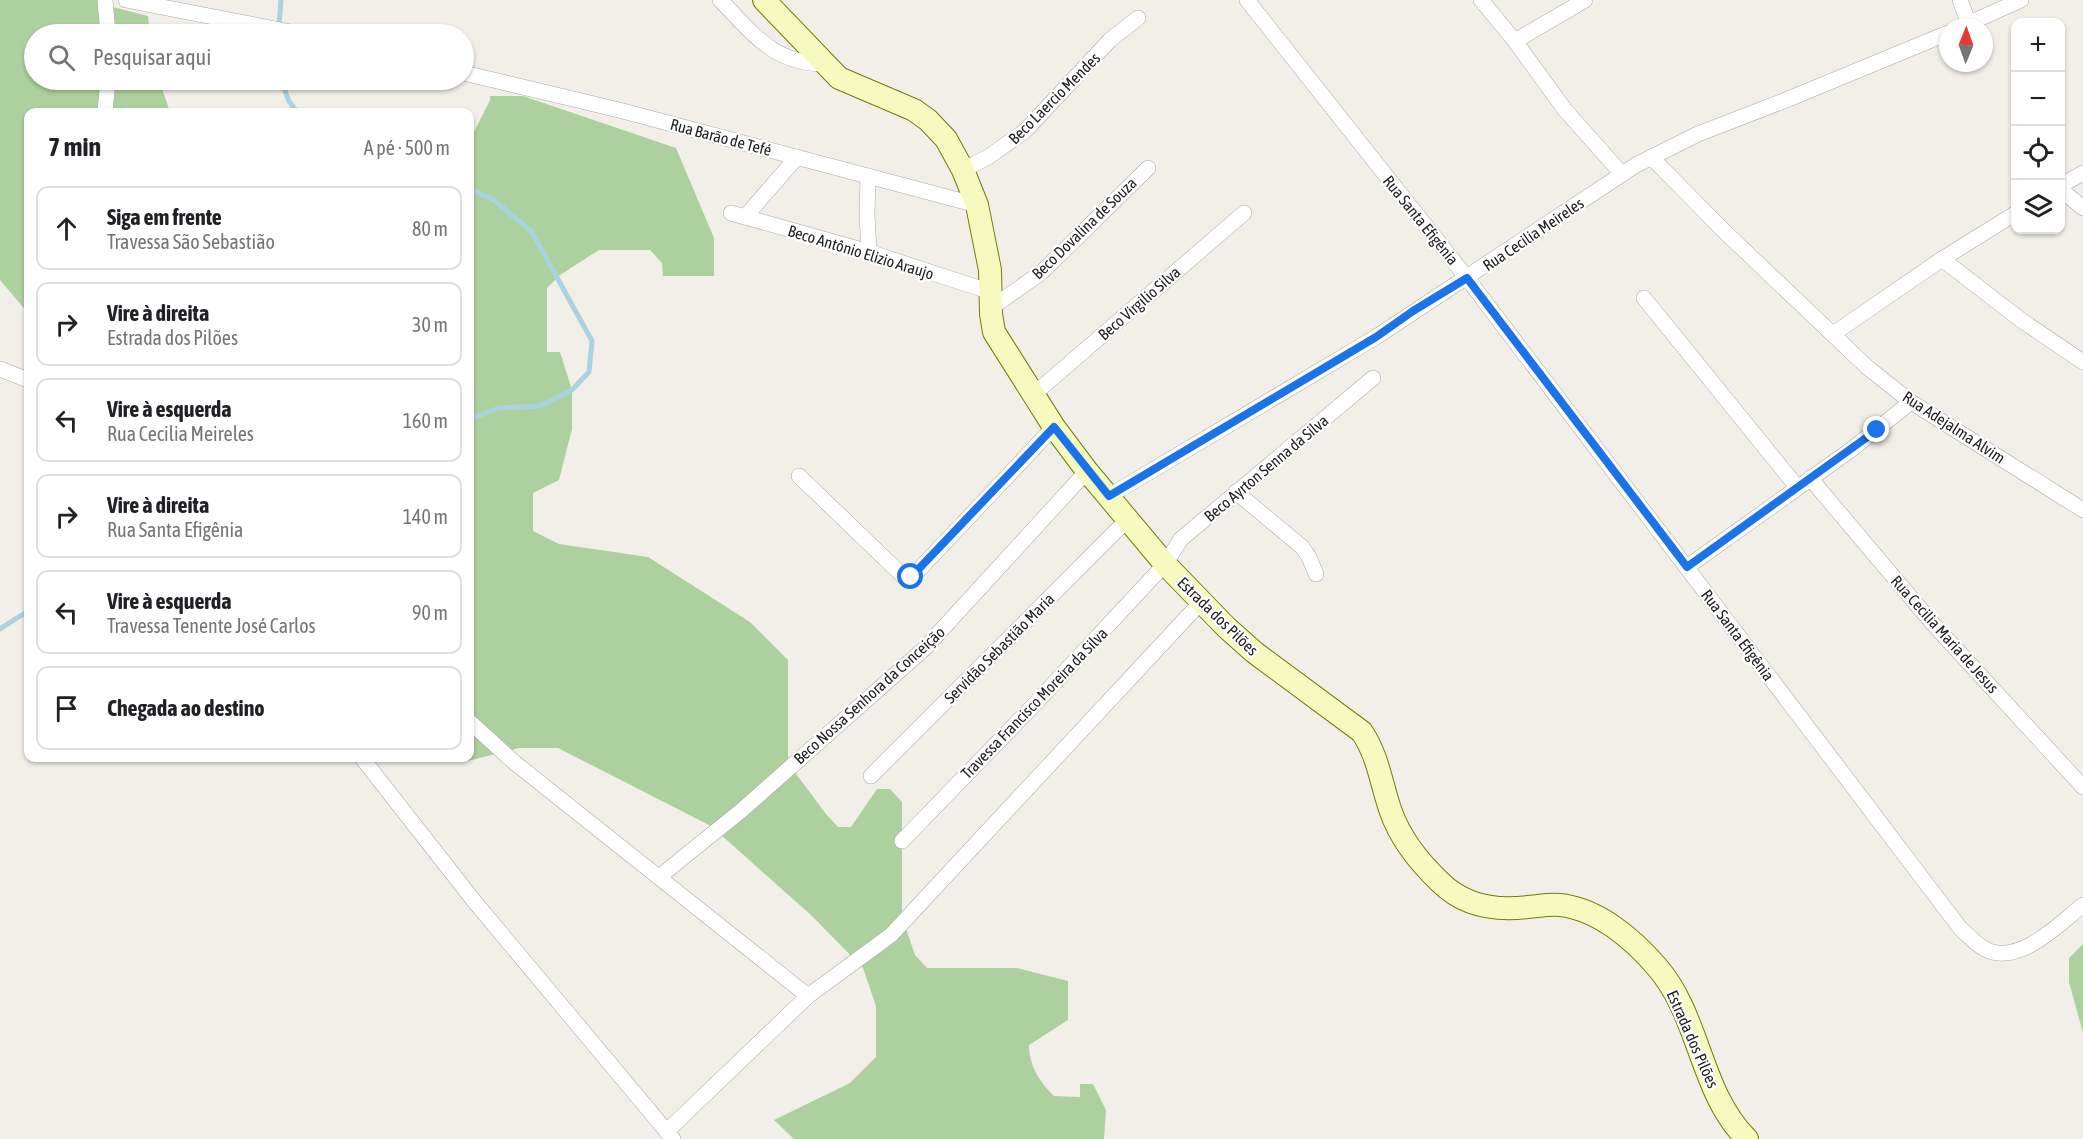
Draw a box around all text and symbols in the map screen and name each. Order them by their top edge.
north arrow [1939,18,1993,72]
map controls [2011,18,2065,234]
button: + [2011,18,2065,72]
search box [24,24,474,90]
icon: search [45,41,78,74]
text: Pesquisar aqui [93,44,211,70]
street label: Beco Laercio Mendes [1005,48,1104,147]
button: − [2011,72,2065,126]
street label: Rua Barão de Tefé [668,115,774,159]
button: locate [2011,126,2065,180]
text: 7 min [48,132,101,162]
text: A pé · 500 m [364,136,450,159]
street label: Rua Santa Efigênia [1379,172,1462,269]
street label: Beco Dovalina de Souza [1028,174,1140,282]
button: layers [2011,180,2065,234]
street label: Rua Cecilia Meireles [1479,193,1587,274]
text: Siga em frente [107,204,222,230]
icon: ahead [50,212,83,245]
text: 80 m [412,217,448,240]
street label: Beco Antônio Elizio Araujo [786,221,936,284]
text: Travessa São Sebastião [107,230,275,253]
street label: Beco Virgilio Silva [1094,263,1184,344]
text: Vire à direita [107,300,209,326]
icon: right [50,308,83,341]
text: 30 m [412,313,448,336]
text: Estrada dos Pilões [107,326,238,349]
street label: Rua Adejalma Alvim [1899,387,2009,468]
text: Vire à esquerda [107,396,232,422]
icon: left [50,404,83,437]
text: 160 m [403,409,448,432]
street label: Beco Ayrton Senna da Silva [1200,411,1332,526]
route end [1863,416,1889,442]
text: Rua Cecilia Meireles [107,422,254,445]
text: Vire à direita [107,492,209,518]
icon: right [50,500,83,533]
text: 140 m [403,505,448,528]
text: Rua Santa Efigênia [107,518,243,541]
route start [897,563,923,589]
street label: Rua Cecilia Maria de Jesus [1888,572,2003,697]
street label: Estrada dos Pilões [1174,573,1262,659]
street label: Rua Santa Efigênia [1697,586,1778,685]
text: Vire à esquerda [107,588,232,614]
street label: Servidão Sebastião Maria [940,589,1058,707]
icon: left [50,596,83,629]
text: 90 m [412,601,448,624]
text: Travessa Tenente José Carlos [107,614,316,637]
street label: Beco Nossa Senhora da Conceição [790,622,949,768]
street label: Travessa Francisco Moreira da Silva [957,624,1111,782]
icon: arrive [50,692,83,725]
text: Chegada ao destino [107,695,265,721]
street label: Estrada dos Pilões [1663,987,1723,1091]

